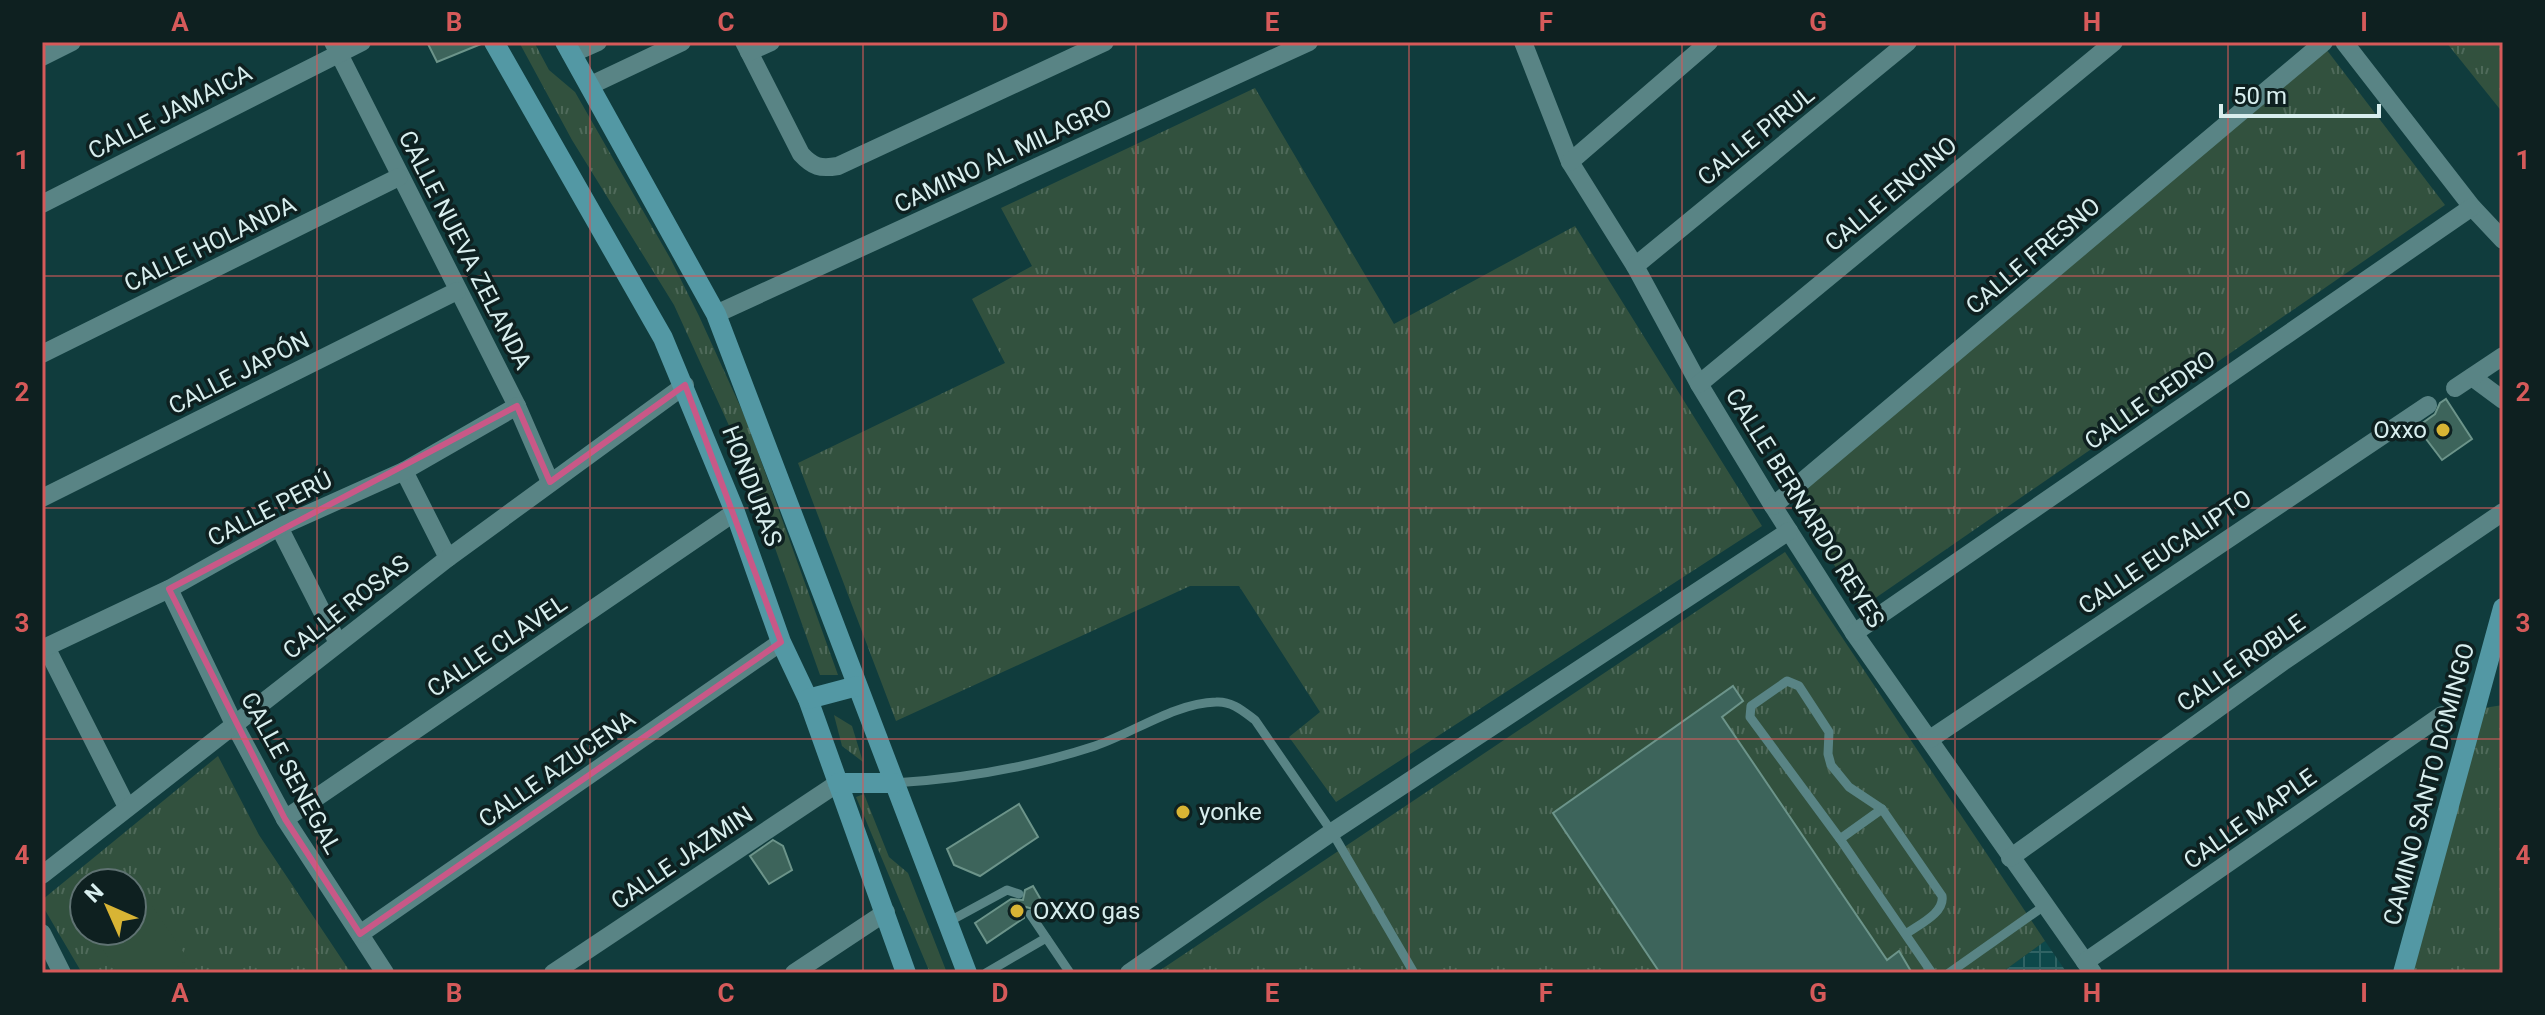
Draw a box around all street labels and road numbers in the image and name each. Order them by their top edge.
street label: CALLE JAMAICA [83,59,257,165]
street label: CALLE PIRUL [1692,80,1820,191]
street label: CAMINO AL MILAGRO [890,93,1116,219]
street label: CALLE NUEVA ZELANDA [393,126,538,374]
street label: CALLE ENCINO [1819,131,1963,257]
street label: CALLE HOLANDA [120,190,301,298]
street label: CALLE FRESNO [1960,192,2106,320]
street label: CALLE JAPÓN [164,326,314,420]
street label: CALLE CEDRO [2079,345,2221,455]
street label: CALLE BERNARDO REYES [1720,383,1890,633]
street label: HONDURAS [716,422,788,550]
street label: CALLE PERÚ [203,466,337,552]
street label: CALLE EUCALIPTO [2073,484,2257,620]
street label: CALLE ROSAS [277,549,415,665]
street label: CALLE CLAVEL [422,589,572,703]
street label: CALLE ROBLE [2172,609,2310,717]
street label: CAMINO SANTO DOMINGO [2378,640,2480,928]
street label: CALLE SENEGAL [235,687,347,859]
street label: CALLE AZUCENA [473,704,641,833]
street label: CALLE MAPLE [2178,763,2322,875]
street label: CALLE JAZMIN [606,800,758,916]

